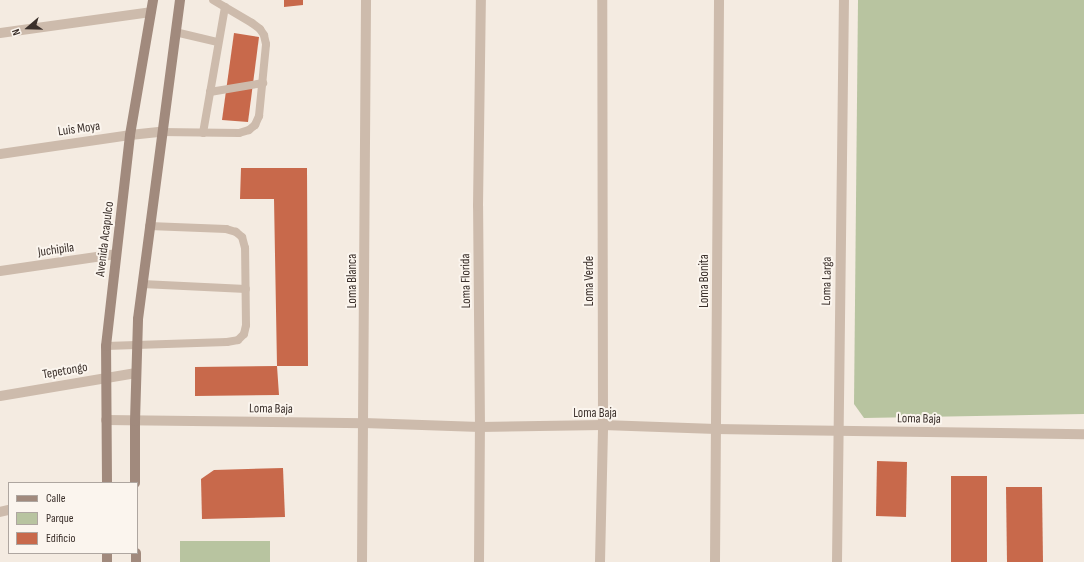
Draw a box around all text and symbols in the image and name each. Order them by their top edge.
north arrow [8,8,48,48]
text: N [9,27,23,37]
street label: Luis Moya [57,118,101,140]
street label: Avenida Acapulco [93,201,117,277]
street label: Juchipila [37,240,75,260]
street label: Loma Florida [458,253,474,309]
street label: Loma Blanca [344,254,360,308]
street label: Loma Bonita [696,254,712,308]
street label: Loma Verde [581,256,597,306]
street label: Loma Larga [819,257,835,305]
street label: Tepetongo [41,359,89,383]
street label: Loma Baja [249,401,293,417]
street label: Loma Baja [573,405,617,421]
street label: Loma Baja [897,411,941,427]
legend [8,482,138,554]
text: Calle [46,491,66,506]
text: Parque [46,511,74,526]
text: Edificio [46,531,75,546]

